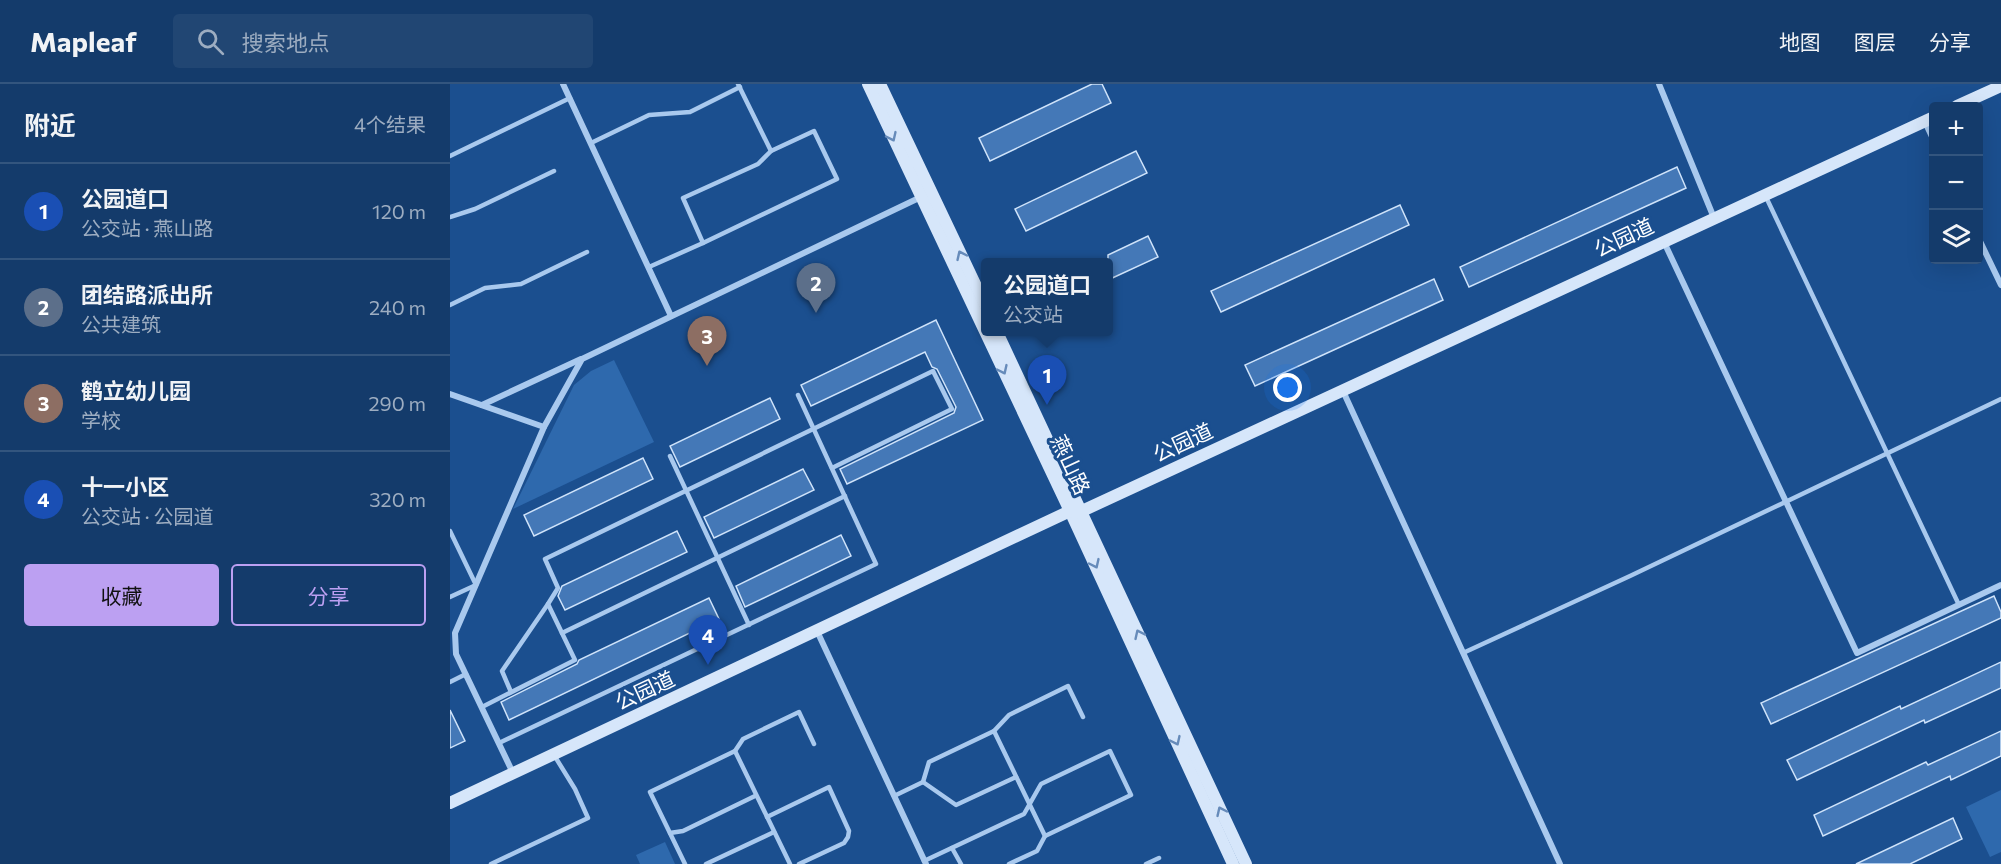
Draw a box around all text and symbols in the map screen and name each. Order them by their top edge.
search box [173,14,593,68]
text: Mapleaf [30,24,137,58]
icon: search [194,25,227,58]
text: 搜索地点 [242,29,330,56]
text: 地图 [1779,29,1821,54]
text: 图层 [1854,29,1896,54]
text: 分享 [1929,29,1971,54]
map controls [1929,102,1983,264]
button: + [1929,102,1983,156]
text: 附近 [24,109,76,140]
text: 4个结果 [354,112,426,136]
one-way arrow [885,130,897,141]
button: − [1929,156,1983,210]
text: 公园道口 [81,185,169,212]
text: 1 [39,199,48,223]
text: 120 m [372,199,426,223]
button: layers [1929,210,1983,264]
street label: 公园道 [1590,212,1657,261]
text: 公交站 · 燕山路 [81,216,213,240]
one-way arrow [956,250,968,261]
popup [981,258,1113,336]
pin: 2 [796,264,836,313]
text: 公园道口 [1003,271,1091,298]
text: 团结路派出所 [81,281,213,308]
text: 2 [38,295,49,319]
text: 240 m [369,295,426,319]
text: 公交站 [1003,302,1063,326]
text: 公共建筑 [81,312,161,336]
pin: 3 [688,316,726,366]
pin: 1 [1028,356,1066,405]
one-way arrow [995,364,1007,375]
your location [1273,373,1302,402]
text: 鹤立幼儿园 [81,377,191,404]
text: 3 [38,391,49,415]
text: 290 m [368,391,426,415]
text: 学校 [81,408,121,432]
street label: 公园道 [1149,417,1216,466]
street label: 燕山路 [1047,431,1096,498]
text: 十一小区 [81,473,169,500]
text: 4 [37,487,50,511]
text: 320 m [369,487,426,511]
text: 公交站 · 公园道 [81,504,213,528]
one-way arrow [1087,558,1099,569]
button: 收藏 [24,564,219,626]
button: 分享 [231,564,426,626]
pin: 4 [688,616,728,665]
one-way arrow [1134,630,1146,641]
street label: 公园道 [611,665,678,714]
one-way arrow [1169,735,1181,746]
one-way arrow [1216,806,1228,817]

